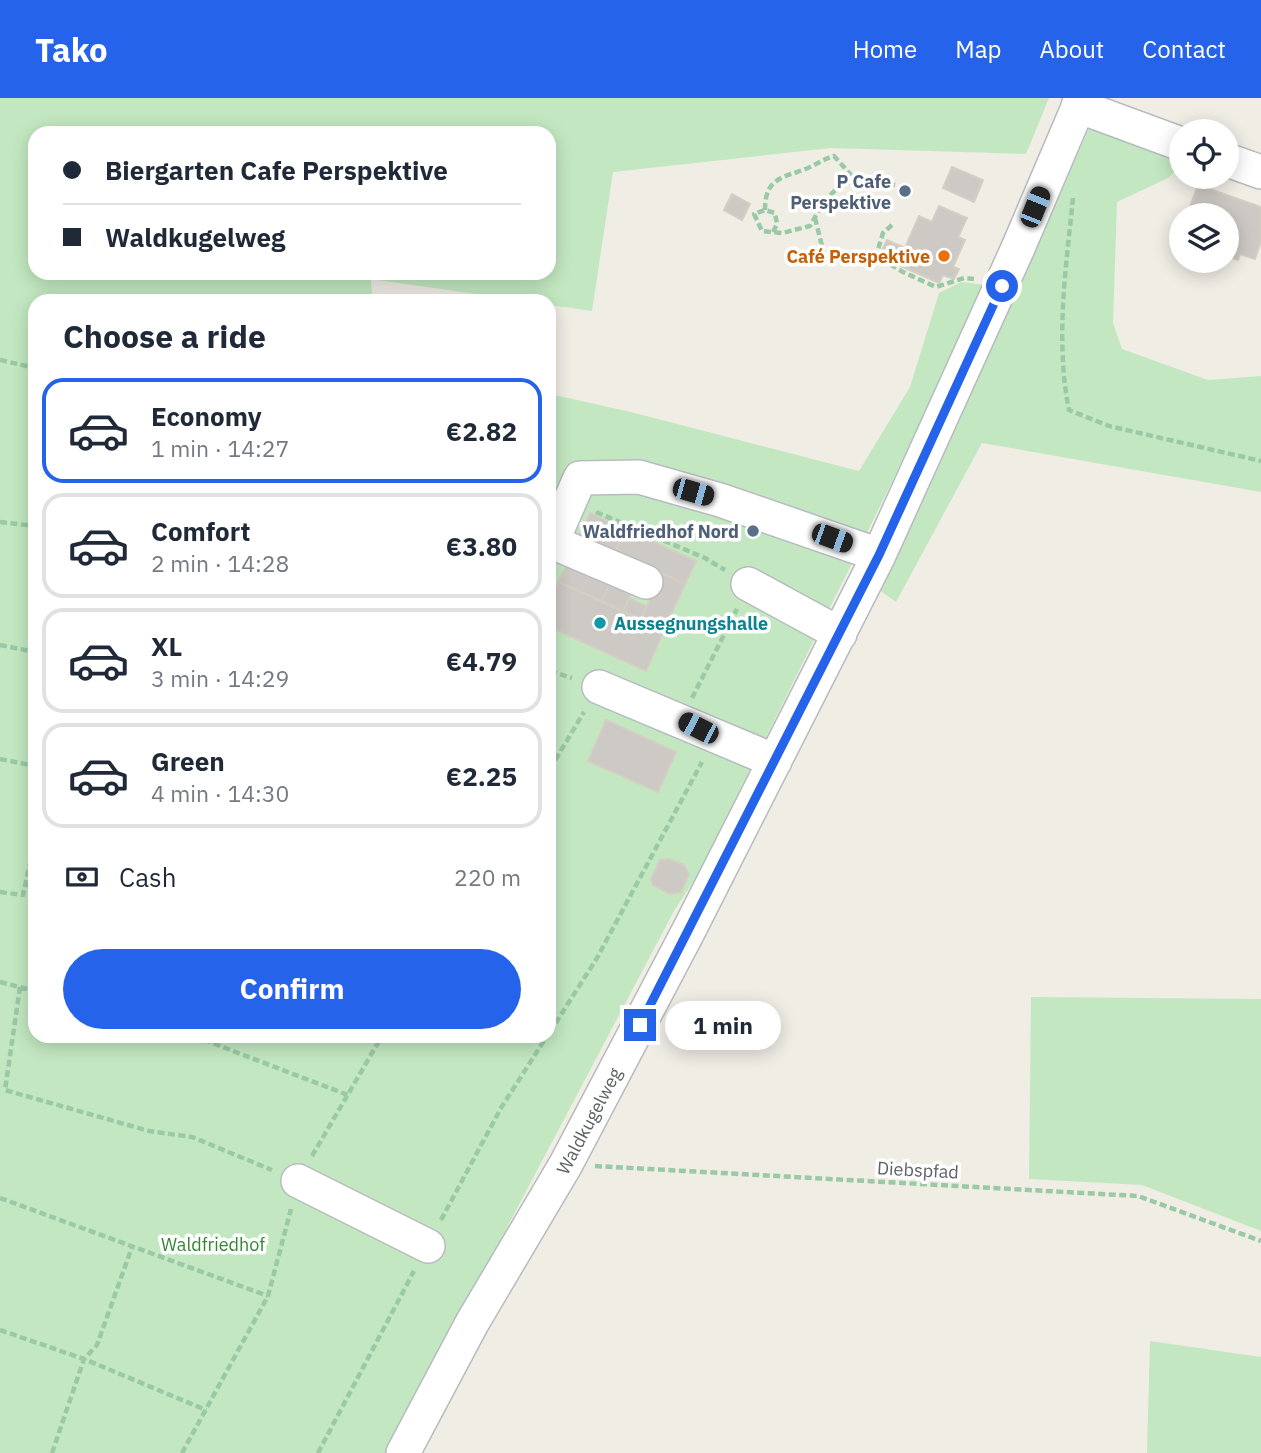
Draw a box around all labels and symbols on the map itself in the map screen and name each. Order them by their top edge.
place label: P Cafe Perspektive [790,170,891,214]
marker: P Cafe Perspektive [897,183,913,199]
car [1018,184,1053,230]
place label: Café Perspektive [786,245,930,268]
marker: Café Perspektive [936,248,952,264]
route start [986,270,1018,302]
car [670,476,717,508]
place label: Waldfriedhof Nord [583,520,739,543]
car [809,521,856,555]
marker: Waldfriedhof Nord [745,523,761,539]
place label: Aussegnungshalle [614,612,768,635]
marker: Aussegnungshalle [592,615,608,631]
car [675,709,722,747]
callout: 1 min [664,1000,780,1049]
route end [624,1009,656,1041]
street label: Waldkugelweg [551,1063,627,1178]
street label: Diebspfad [877,1156,959,1184]
park label: Waldfriedhof [161,1233,265,1256]

